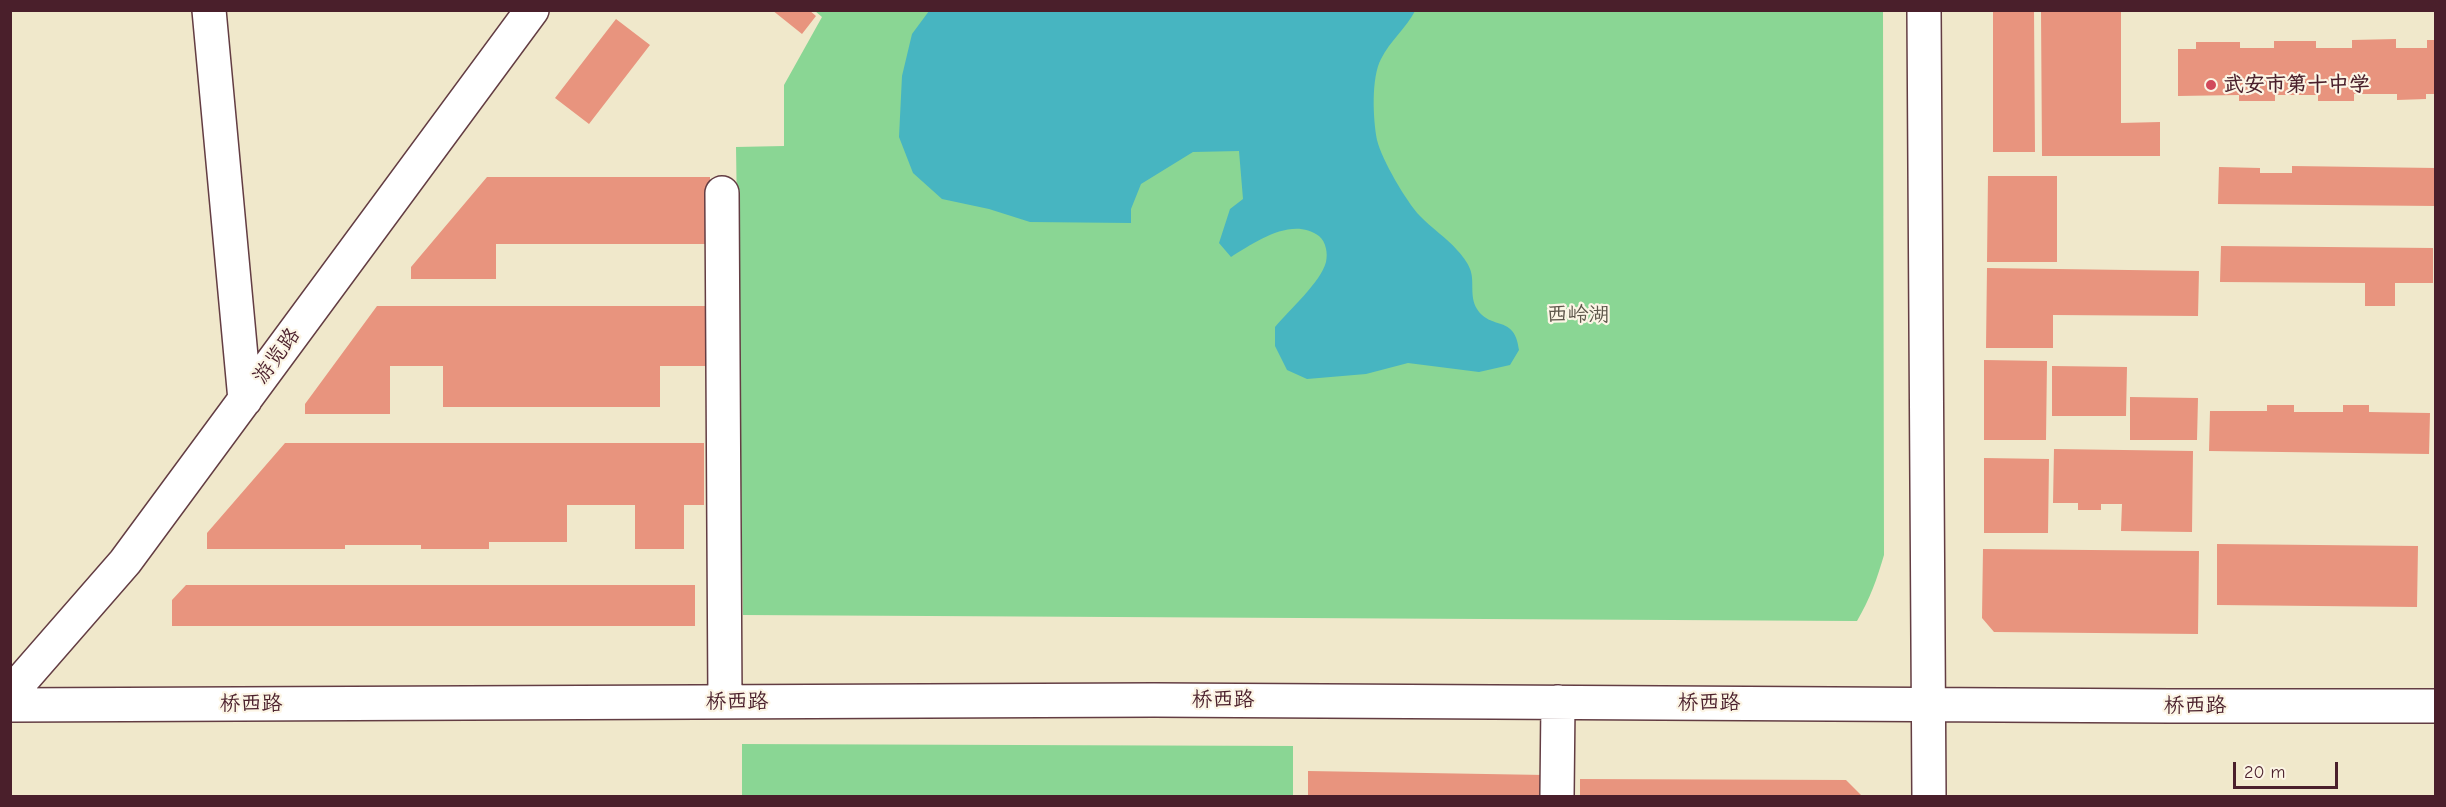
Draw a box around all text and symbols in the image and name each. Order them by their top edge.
place label: 武安市第十中学 [2223,72,2370,98]
marker: 武安市第十中学 [2204,78,2218,92]
park label: 西岭湖 [1547,302,1609,328]
street label: 游览路 [248,323,306,389]
street label: 桥西路 [1192,687,1254,713]
street label: 桥西路 [706,689,768,715]
street label: 桥西路 [1678,690,1740,716]
street label: 桥西路 [220,691,282,717]
street label: 桥西路 [2164,693,2226,719]
scale bar [2236,750,2341,788]
text: 20 m [2244,762,2285,783]

